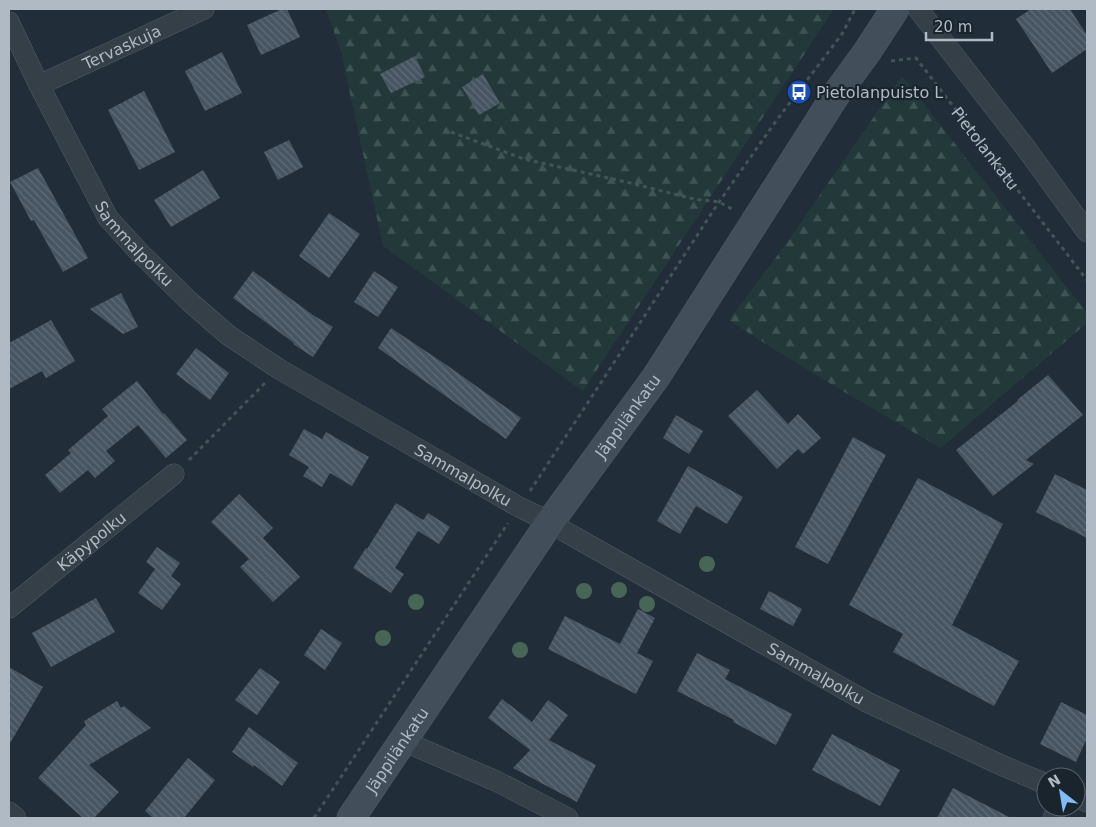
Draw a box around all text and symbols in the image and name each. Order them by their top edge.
scale bar [926,10,992,42]
text: 20 m [934,18,972,36]
street label: Tervaskuja [79,21,164,74]
bus stop icon: Pietolanpuisto L [786,79,812,105]
place label: Pietolanpuisto L [816,83,943,102]
street label: Pietolankatu [947,103,1023,194]
street label: Sammalpolku [91,198,177,290]
street label: Jäppilänkatu [590,371,665,463]
street label: Sammalpolku [411,440,515,511]
street label: Käpypolku [53,508,130,575]
street label: Sammalpolku [764,639,868,709]
street label: Jäppilänkatu [361,704,433,797]
north arrow [1036,767,1086,817]
text: N [1045,771,1063,791]

